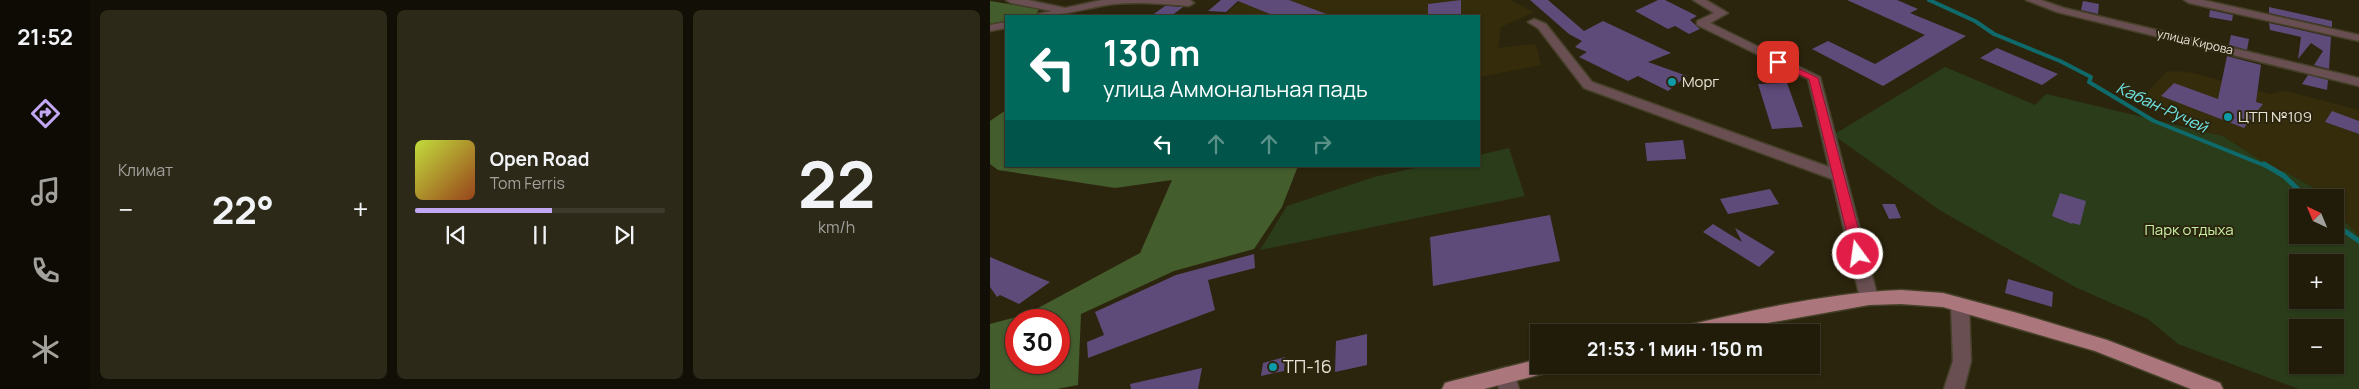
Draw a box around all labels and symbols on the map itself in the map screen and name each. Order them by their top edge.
street label: улица Кирова [2155,25,2235,59]
pin [1757,41,1799,83]
place label: Морг [1682,71,1719,92]
marker: Морг [1666,76,1678,88]
water label: Кабан-Ручей [2113,76,2213,138]
place label: ЦТП №109 [2238,106,2312,127]
marker: ЦТП №109 [2222,111,2234,123]
north arrow [2289,189,2344,244]
park label: Парк отдыха [2144,219,2234,240]
position arrow [1831,227,1883,279]
speed limit sign: 30 [1005,309,1070,374]
place label: ТП-16 [1283,354,1332,378]
marker: ТП-16 [1267,361,1279,373]

